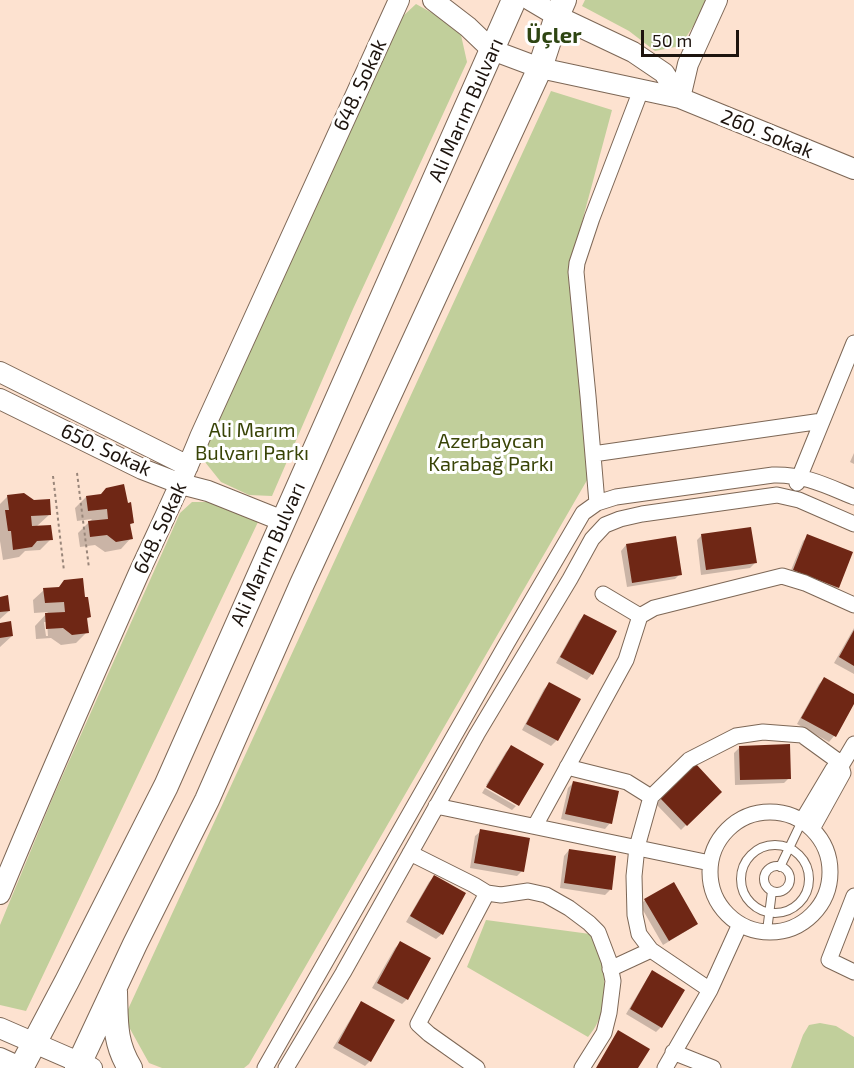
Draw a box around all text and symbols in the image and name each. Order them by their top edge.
scale bar [644,18,742,56]
district label: Üçler [526,23,582,49]
text: 50 m [652,29,692,51]
street label: Ali Marım Bulvarı [423,34,509,186]
street label: 648. Sokak [328,35,392,135]
street label: 260. Sokak [717,105,817,163]
park label: Ali Marım Bulvarı Parkı [195,418,309,465]
street label: 650. Sokak [57,419,155,481]
park label: Azerbaycan Karabağ Parkı [428,429,554,476]
street label: 648. Sokak [128,478,192,578]
street label: Ali Marım Bulvarı [225,478,311,630]

